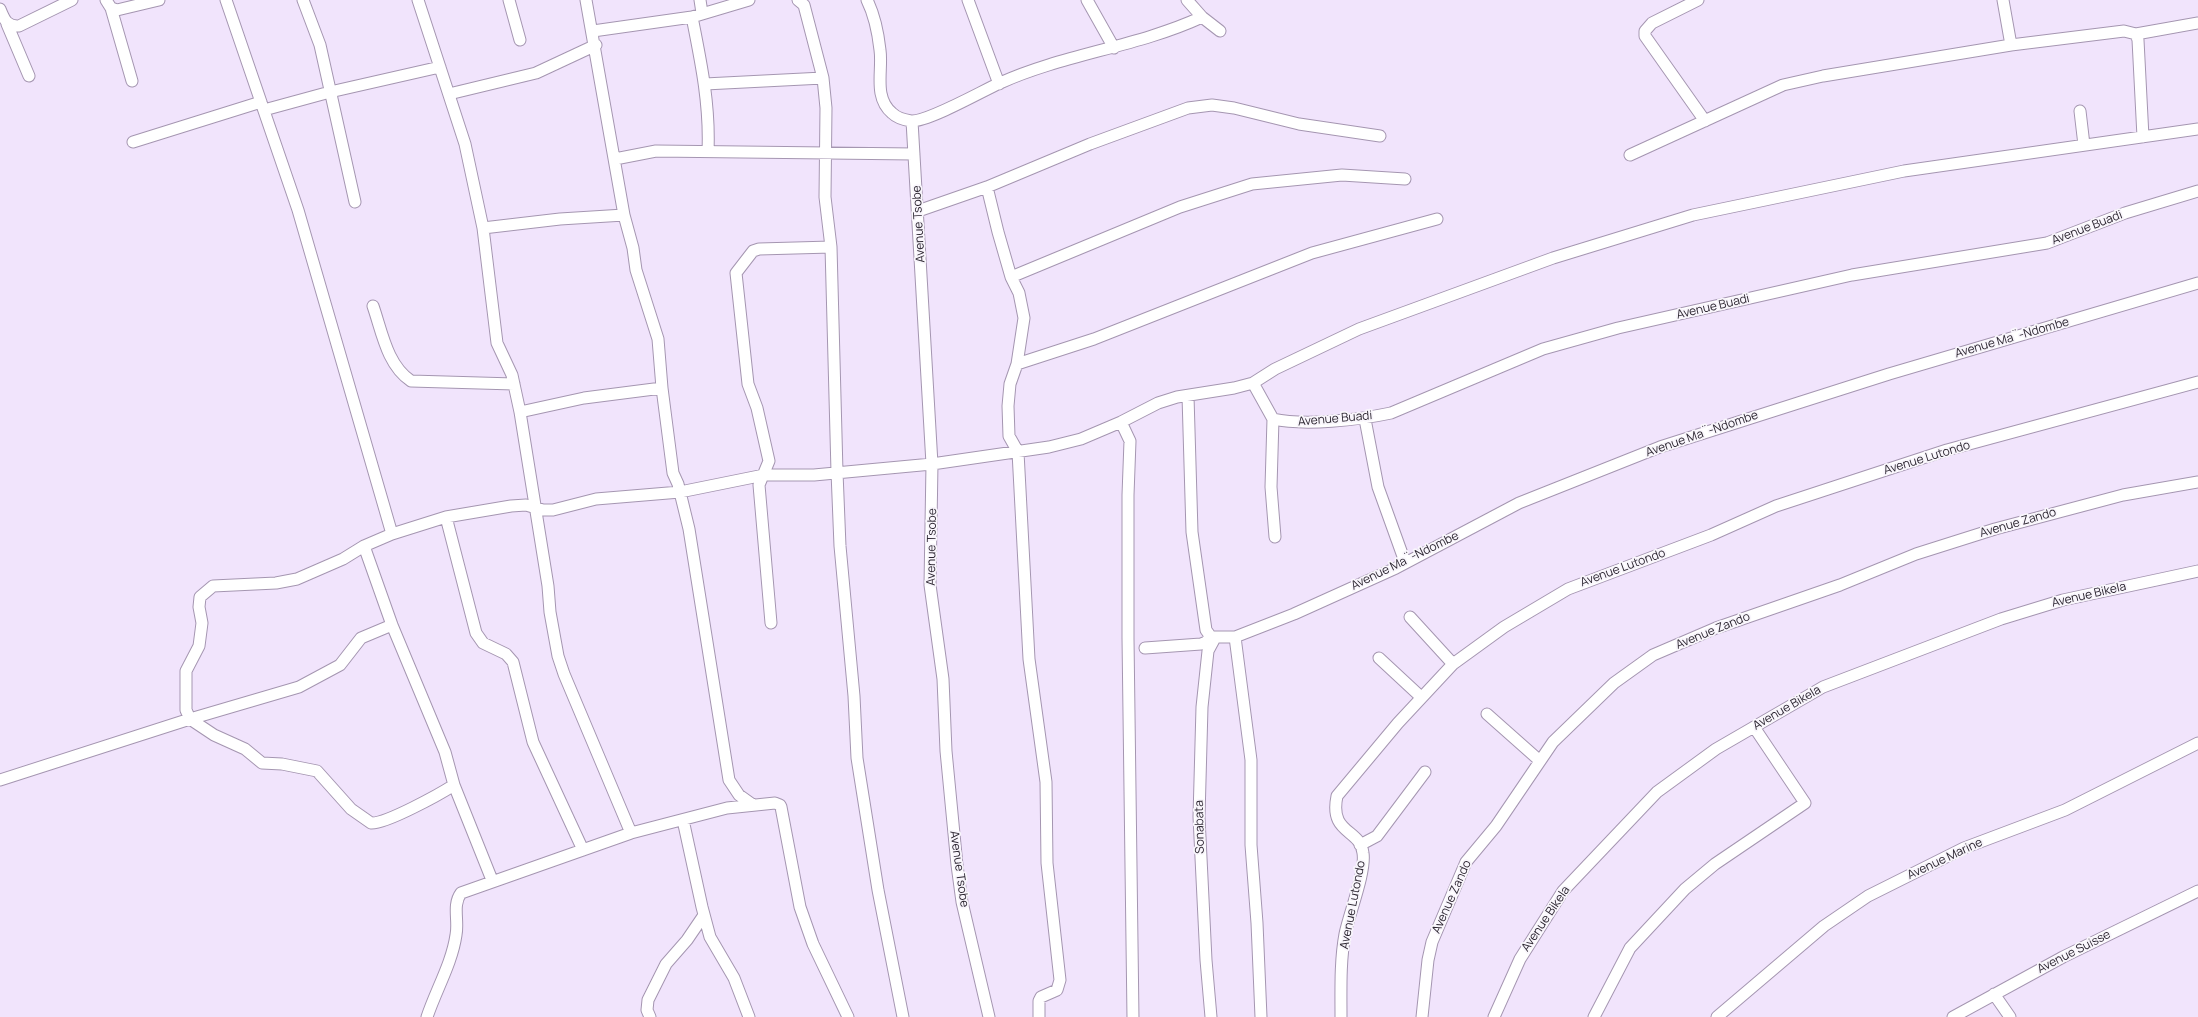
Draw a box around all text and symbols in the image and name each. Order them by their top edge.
street label: Avenue Tsobe [910,185,928,263]
street label: Avenue Buadi [2050,208,2124,248]
street label: Avenue Buadi [1675,292,1751,322]
street label: Avenue Ma¨-Ndombe [1953,315,2071,361]
street label: Avenue Ma¨-Ndombe [1644,408,1760,460]
street label: Avenue Buadi [1297,409,1373,429]
street label: Avenue Lutondo [1882,438,1972,478]
street label: Avenue Zando [1978,505,2058,541]
street label: Avenue Tsobe [924,508,940,586]
street label: Avenue Ma¨-Ndombe [1349,529,1461,593]
street label: Avenue Lutondo [1578,546,1668,590]
street label: Avenue Bikela [2050,579,2128,611]
street label: Avenue Zando [1674,610,1752,652]
street label: Avenue Bikela [1751,683,1823,733]
street label: Sonabata [1192,800,1208,854]
street label: Avenue Tsobe [946,830,972,908]
street label: Avenue Marine [1905,835,1985,883]
street label: Avenue Zando [1429,858,1475,936]
street label: Avenue Lutondo [1337,860,1369,950]
street label: Avenue Bikela [1519,883,1573,955]
street label: Avenue Suisse [2035,927,2113,977]

